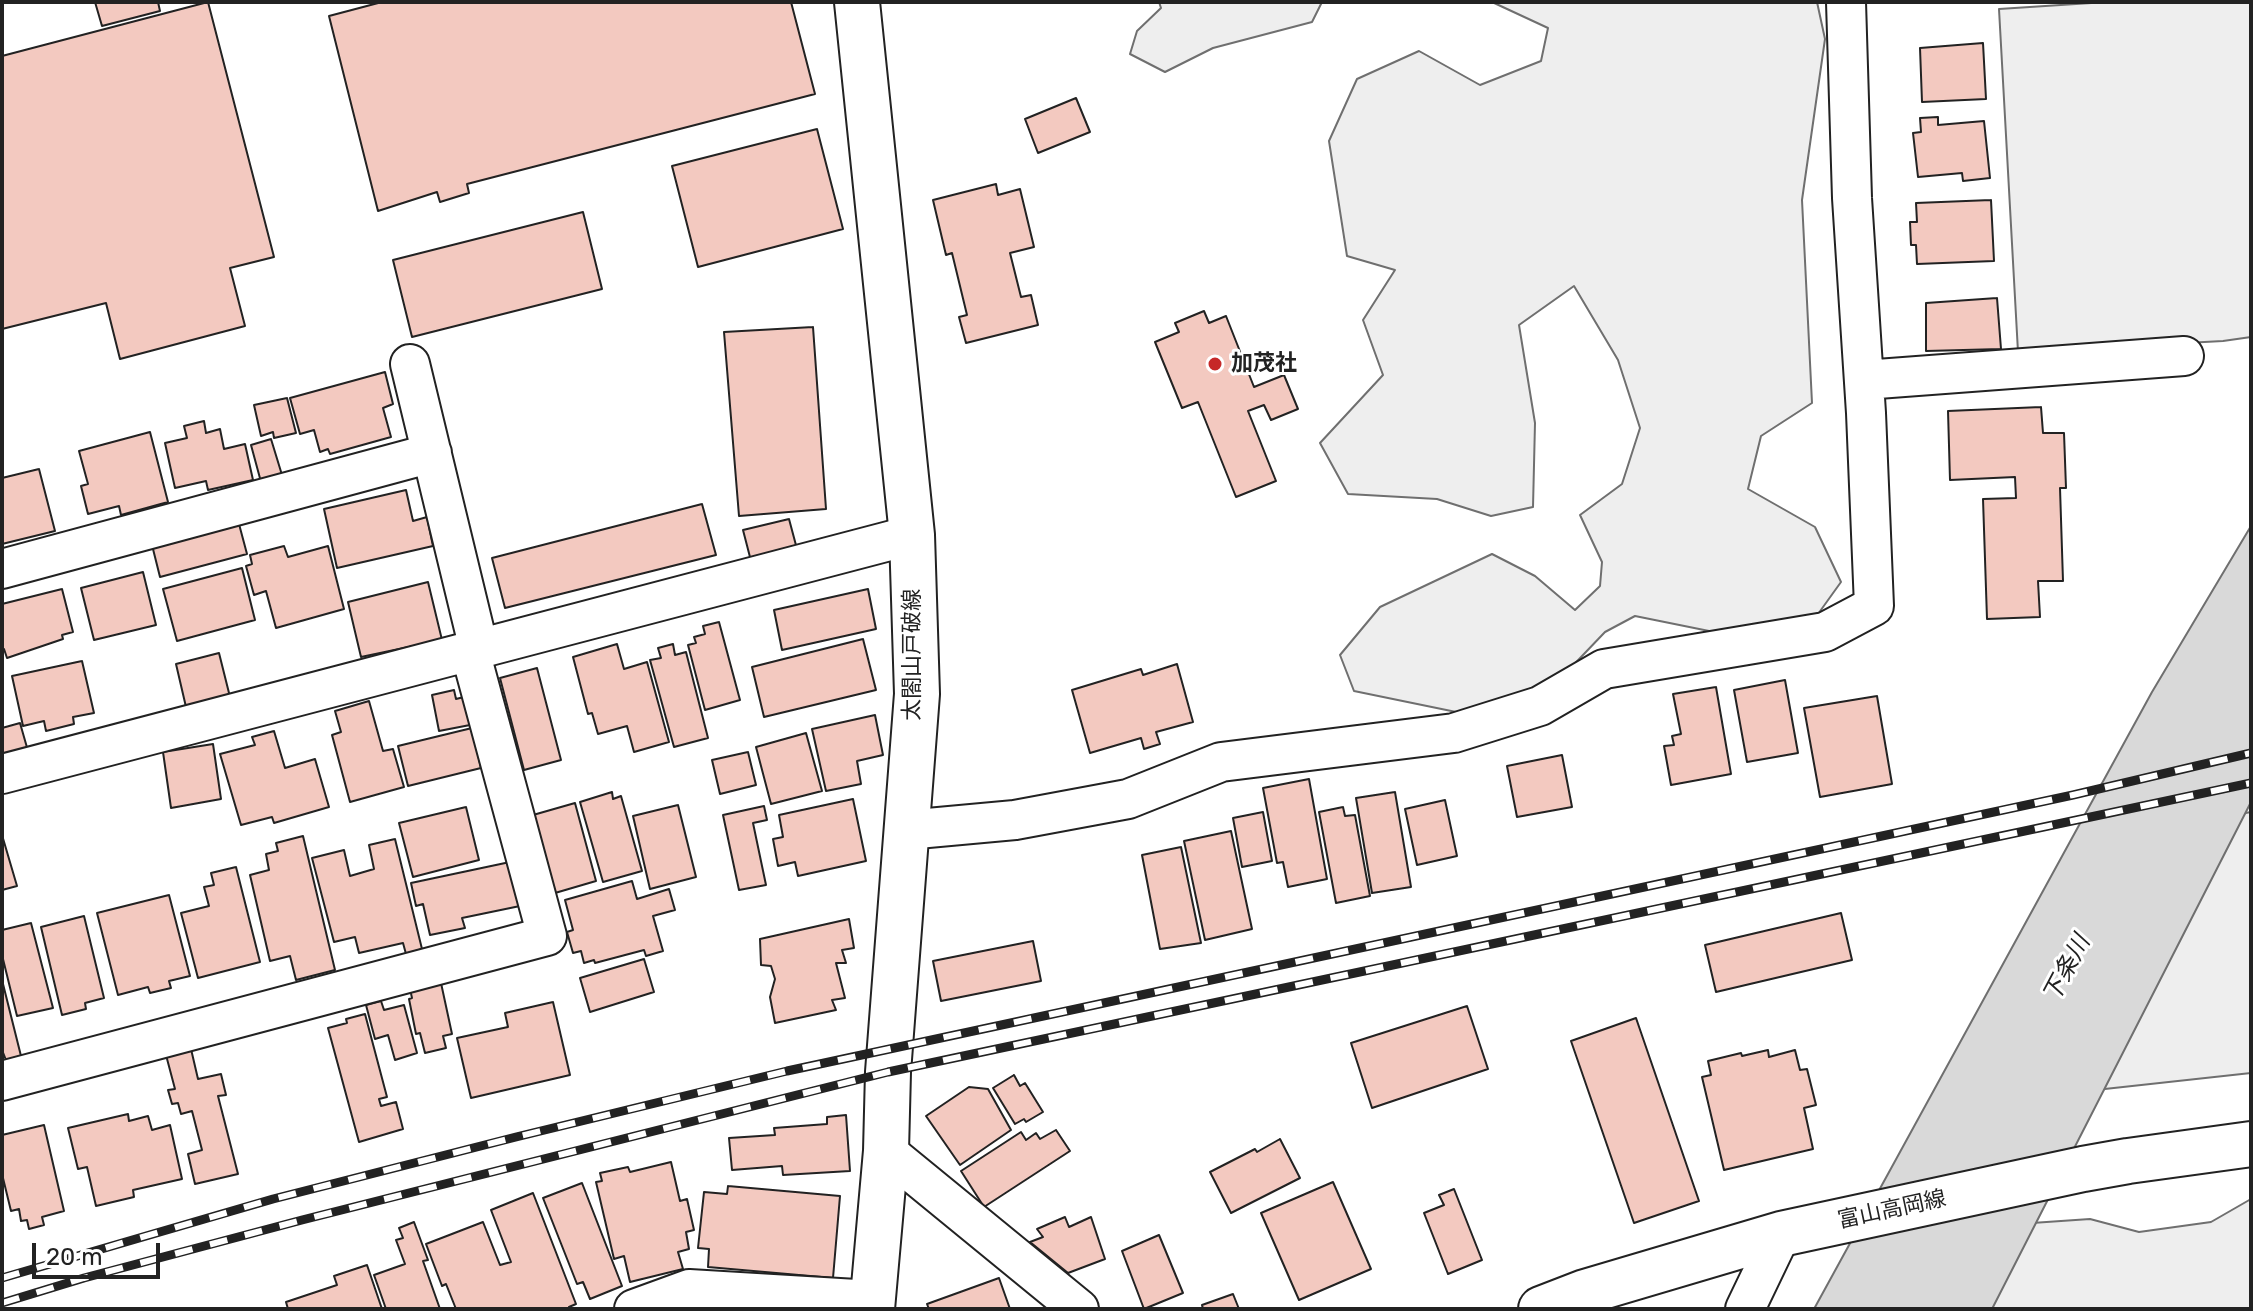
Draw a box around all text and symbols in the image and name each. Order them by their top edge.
place label: 加茂社 [1231,351,1297,377]
marker: 加茂社 [1206,355,1224,373]
street label: 太閤山戸破線 [900,589,926,721]
water label: 下条川 [2037,930,2097,1008]
street label: 富山高岡線 [1835,1186,1949,1234]
scale bar [36,1227,164,1277]
text: 20 m [46,1243,103,1271]

